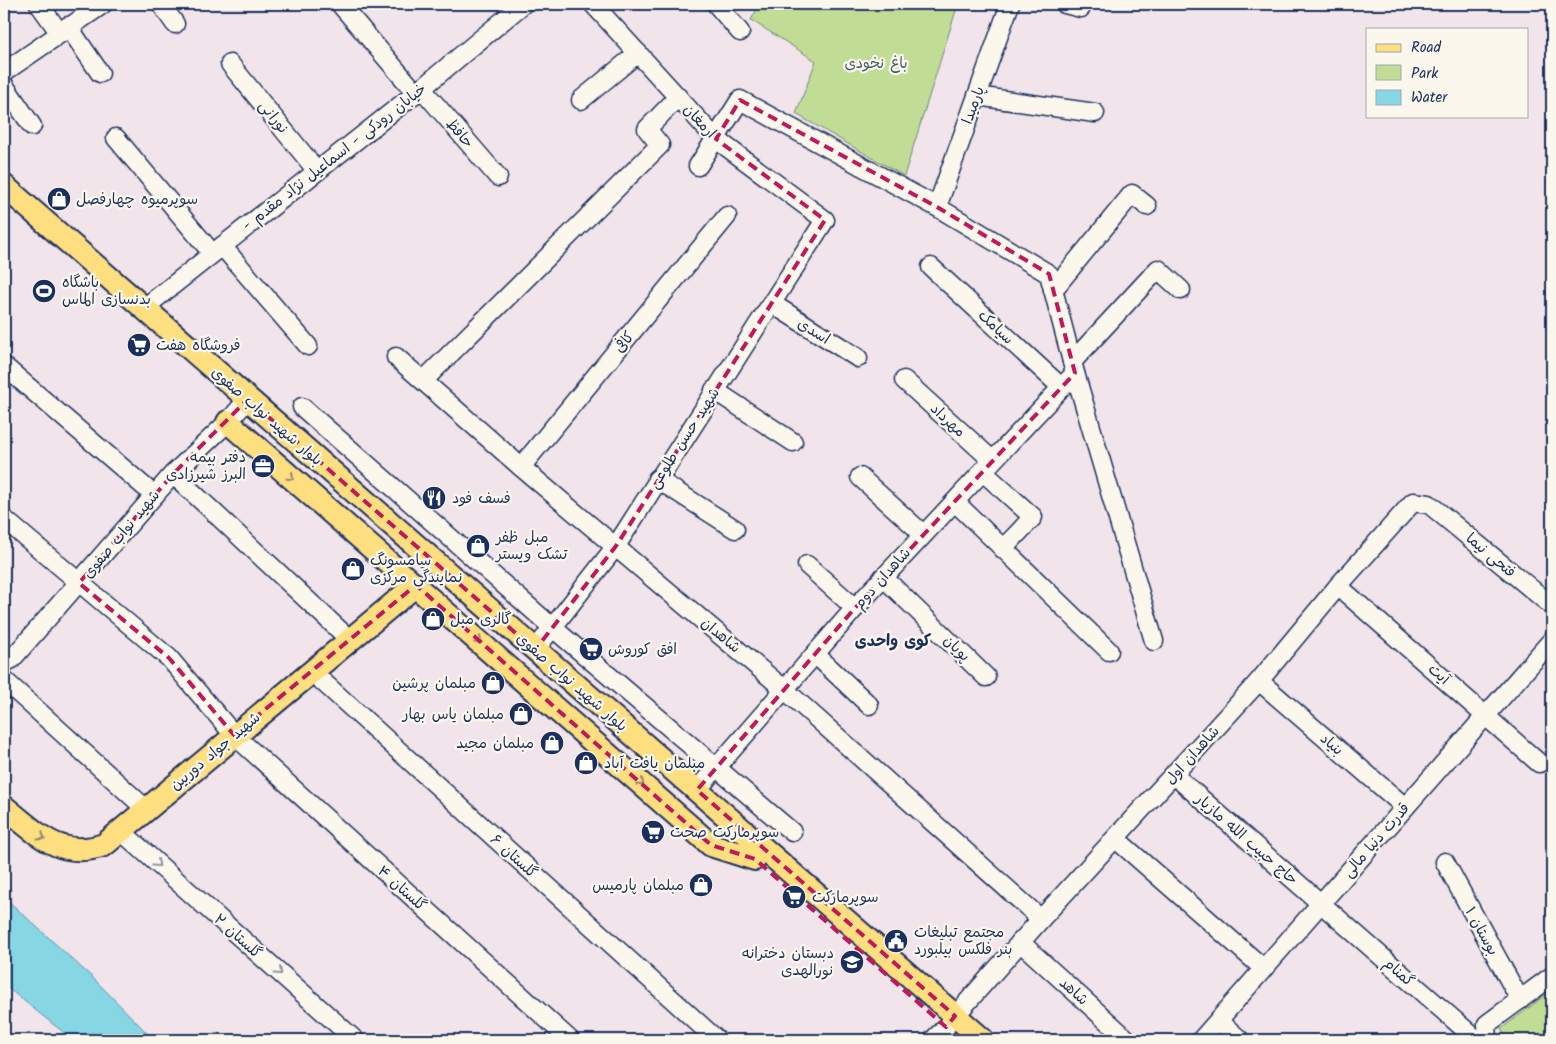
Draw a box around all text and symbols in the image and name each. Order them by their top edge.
legend [1366,28,1528,118]
text: Road [1411,36,1442,60]
park label: باغ نخودی [844,52,908,76]
text: Park [1411,62,1439,86]
street label: - خیابان رودکی - اسماعیل نژاد مقدم [237,78,432,238]
street label: پارمیدا [956,83,992,128]
text: Water [1411,86,1448,110]
street label: نورانی [252,95,294,140]
street label: ارمغان [677,99,722,144]
street label: حافظ [439,113,479,154]
shop icon: سوپرمیوه چهارفصل [46,186,72,212]
place label: سوپرمیوه چهارفصل [76,188,198,212]
place label: باشگاه بدنسازی الماس [62,271,151,312]
sports icon: باشگاه بدنسازی الماس [31,278,57,304]
street label: سیامک [972,305,1019,351]
street label: اسدی [792,312,835,351]
street label: کافی [608,326,641,359]
supermarket icon: فروشگاه هفت [126,332,152,358]
place label: فروشگاه هفت [156,334,240,358]
street label: بلوار شهید نواب صفوی [205,361,328,472]
street label: شهید حسن طلوعی [643,383,727,494]
street label: مهرداد [924,398,971,444]
place label: دفتر بیمه البرز شیرزادی [166,446,246,487]
office icon: دفتر بیمه البرز شیرزادی [250,453,276,479]
one-way arrow [285,471,294,480]
street label: شهید نواب صفوی [77,485,166,584]
restaurant icon: فسف فود [421,485,447,511]
place label: فسف فود [452,487,511,511]
place label: مبل ظفر تشک ویستر [494,526,568,567]
street label: فتحی نیما [1460,527,1521,584]
shop icon: مبل ظفر تشک ویستر [465,533,491,559]
street label: شاهدان دوم [848,542,917,615]
place label: سامسونگ نمایندگی مرکزی [370,549,462,590]
shop icon: سامسونگ نمایندگی مرکزی [340,556,366,582]
shop icon: گالری مبل [420,606,446,632]
place label: گالری مبل [450,608,512,632]
street label: شاهدان [695,612,746,660]
street label: بلوار شهید نواب صفوی [510,627,633,738]
district label: کوی واحدی [855,629,931,654]
street label: پویان [937,630,975,668]
one-way arrow [474,635,483,644]
supermarket icon: افق کوروش [578,636,604,662]
place label: افق کوروش [608,638,677,662]
street label: آیت [1422,658,1456,692]
shop icon: مبلمان پرشین [480,670,506,696]
place label: مبلمان پرشین [392,672,476,696]
shop icon: مبلمان یاس بهار [508,701,534,727]
place label: مبلمان یاس بهار [402,703,504,727]
street label: شهید جواد دوربین [165,707,266,797]
street label: شاهدان اول [1160,721,1226,791]
street label: بنیاد [1314,728,1349,762]
shop icon: مبلمان مجید [539,730,565,756]
place label: مبلمان مجید [456,732,534,756]
shop icon: مبلمان یافت آباد [573,750,599,776]
place label: مبلمان یافت آباد [604,752,705,776]
one-way arrow [635,777,644,786]
street label: حاج حبیب الله مازیار [1189,788,1303,891]
street label: قدرت دنیا مالی [1337,798,1416,883]
supermarket icon: سوپرمارکت صحت [640,819,666,845]
place label: سوپرمارکت صحت [670,821,779,845]
street label: گلستان ۶ [484,829,543,885]
one-way arrow [37,830,46,840]
one-way arrow [152,858,161,867]
street label: گلستان ۴ [371,860,431,917]
shop icon: مبلمان پارمیس [688,872,714,898]
place label: مبلمان پارمیس [592,874,684,898]
supermarket icon: سوپرمارکت [781,884,807,910]
place label: سوپرمارکت [812,886,879,910]
street label: بوستان ۱ [1458,903,1504,960]
street label: گلستان ۲ [208,908,267,965]
place label: مجتمع تبلیغات بنر فلکس بیلبورد [914,921,1012,962]
public building icon: مجتمع تبلیغات بنر فلکس بیلبورد [883,928,909,954]
place label: دبستان دخترانه نورالهدی [742,942,834,983]
school or university icon: دبستان دخترانه نورالهدی [839,949,865,975]
street label: گمنام [1377,952,1419,993]
one-way arrow [273,966,282,975]
street label: شاهد [1053,972,1094,1012]

